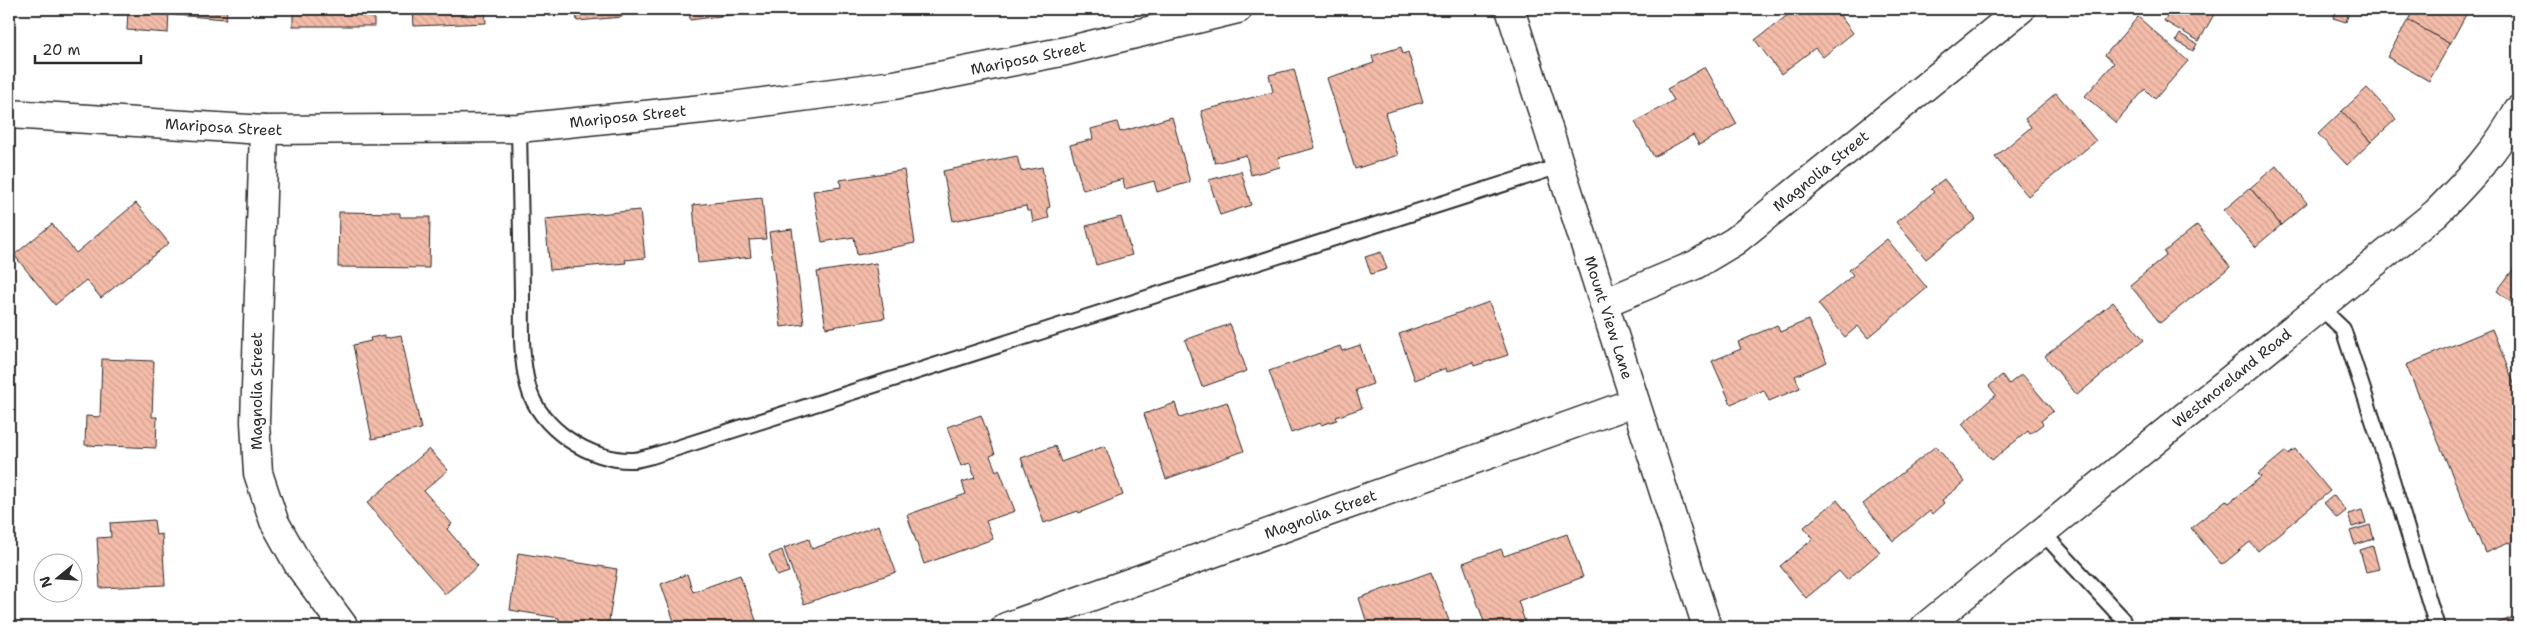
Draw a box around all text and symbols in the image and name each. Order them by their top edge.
scale bar [35,32,141,64]
street label: Mariposa Street [969,36,1088,80]
text: 20 m [42,40,81,60]
street label: Mariposa Street [568,101,687,133]
street label: Mariposa Street [164,114,282,140]
street label: Magnolia Street [1769,126,1873,216]
street label: Mount View Lane [1579,254,1637,382]
street label: Westmoreland Road [2168,324,2296,432]
street label: Magnolia Street [247,332,267,450]
street label: Magnolia Street [1262,485,1379,544]
north arrow [32,554,82,604]
text: N [35,574,56,590]

